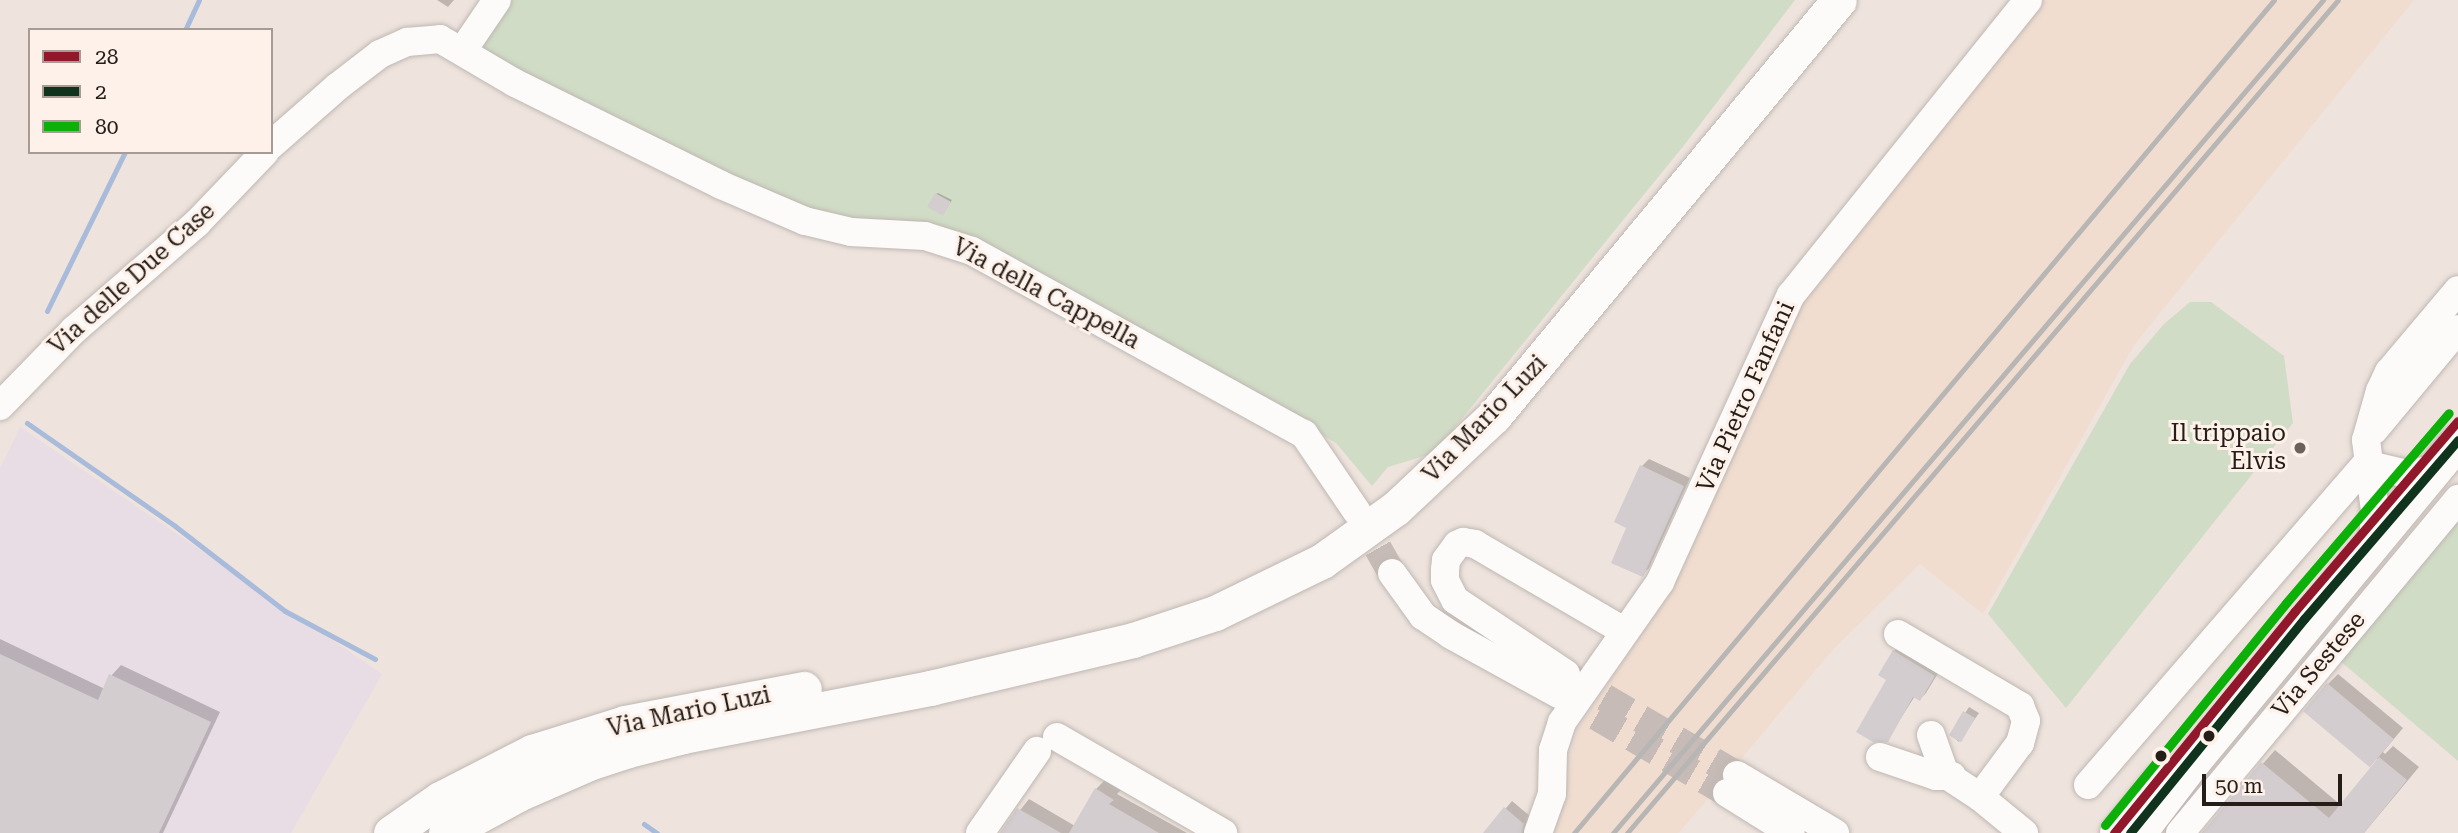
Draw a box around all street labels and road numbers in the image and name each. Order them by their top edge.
street label: Via delle Due Case [43,197,221,361]
street label: Via della Cappella [947,232,1145,356]
street label: Via Pietro Fanfani [1691,297,1801,497]
street label: Via Mario Luzi [1417,349,1553,489]
street label: Via Sestese [2266,606,2372,724]
street label: Via Mario Luzi [605,681,773,743]

